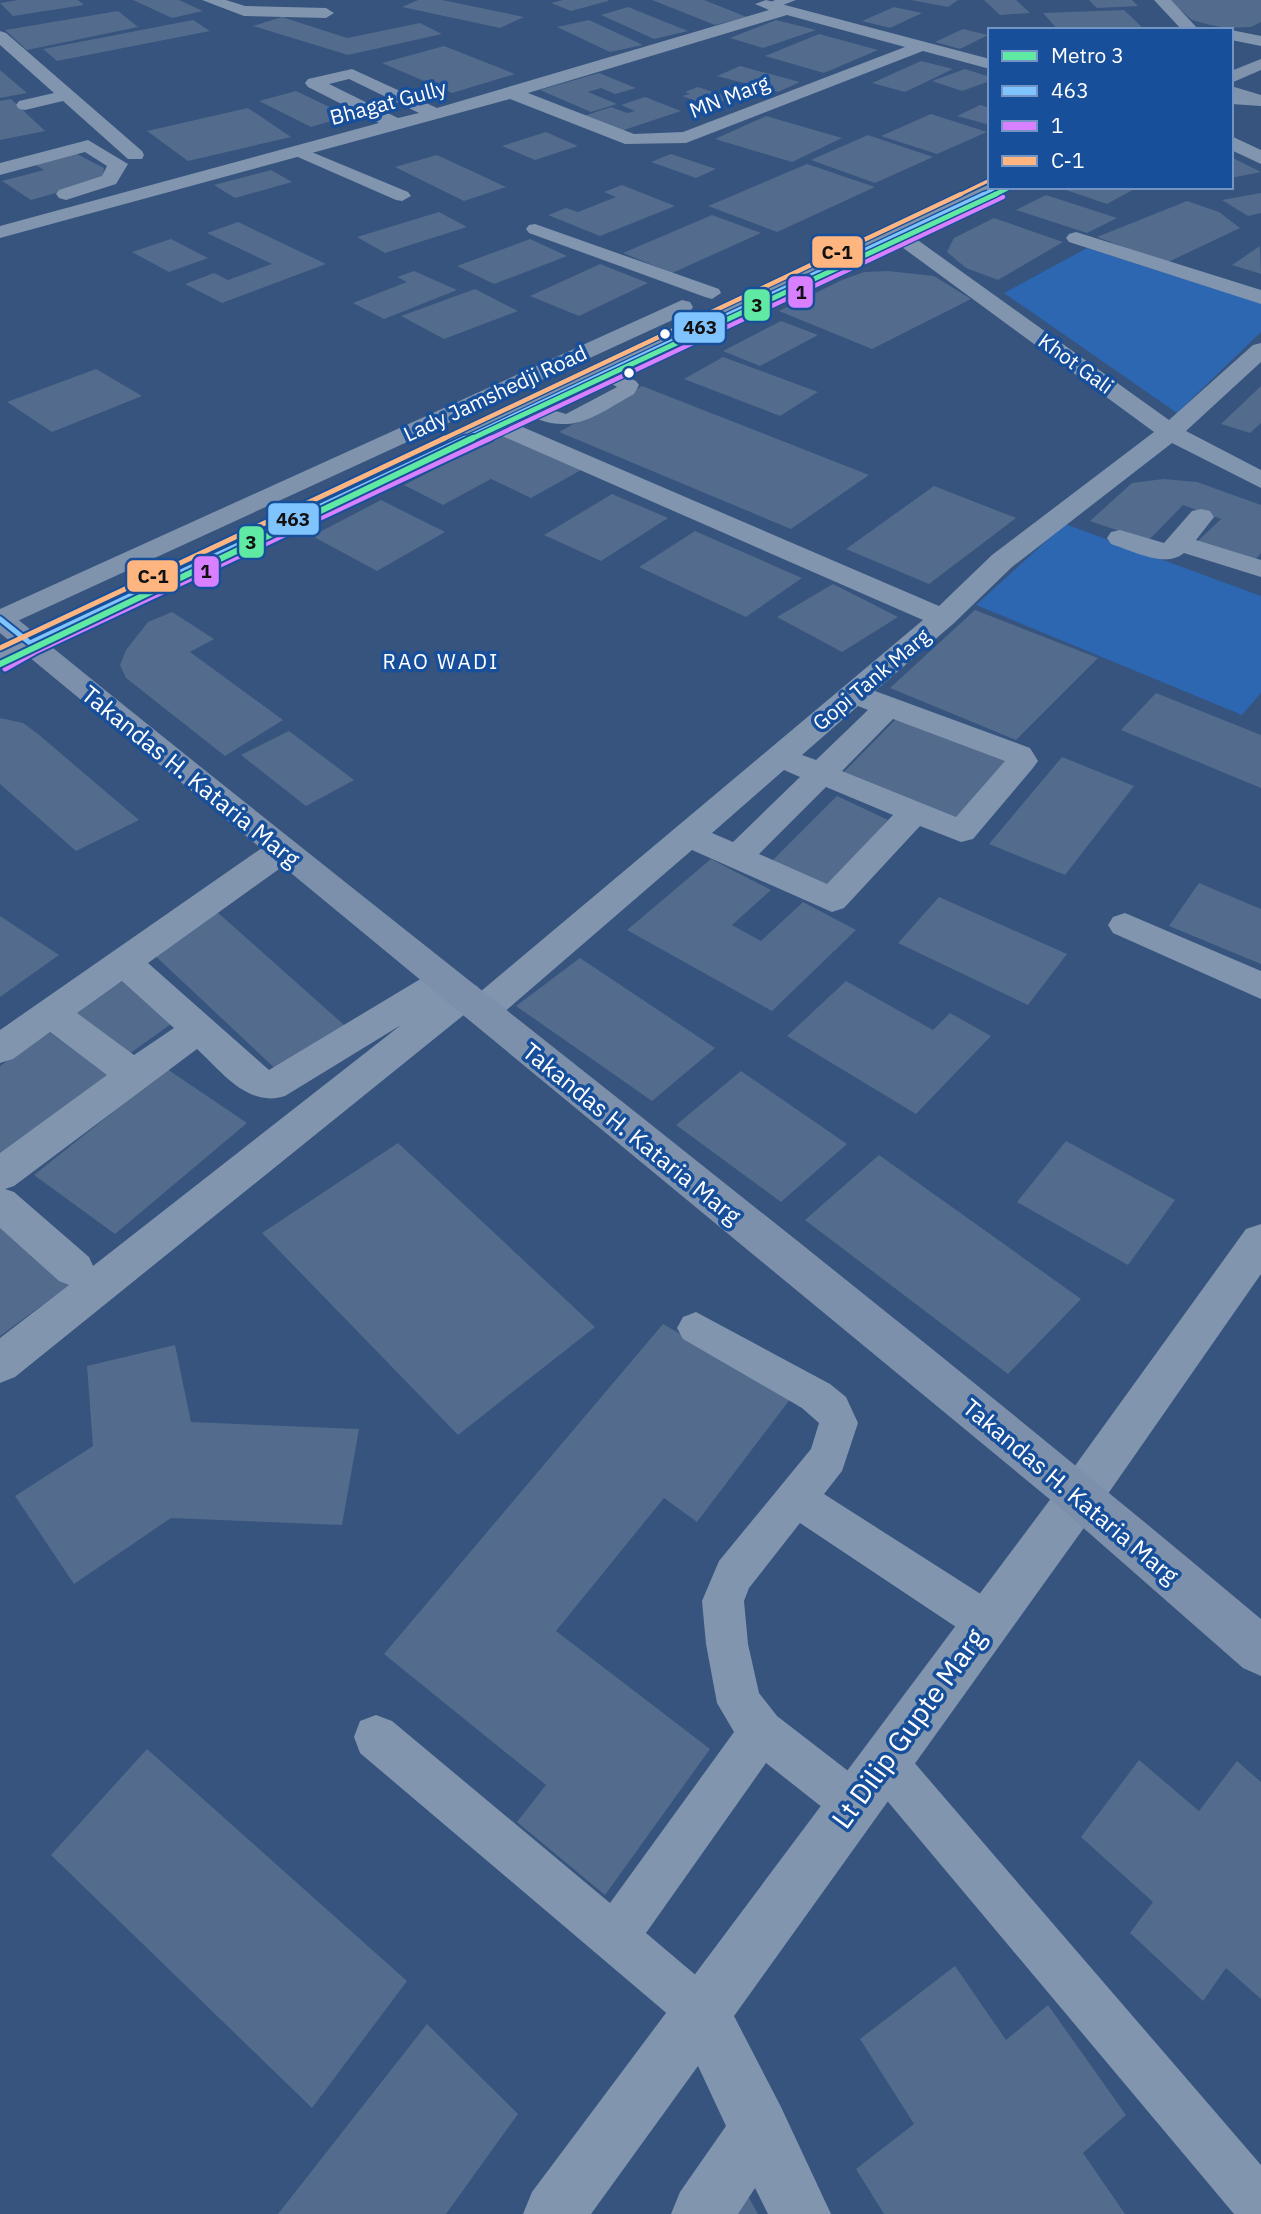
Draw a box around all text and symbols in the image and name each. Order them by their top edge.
legend [988,28,1233,189]
text: Metro 3 [1051,41,1124,69]
street label: MN Marg [685,68,773,124]
street label: Bhagat Gully [327,73,450,131]
text: 463 [1051,76,1089,104]
text: 1 [1051,111,1064,139]
text: C-1 [1051,146,1085,174]
line badge: C-1 [811,235,864,269]
text: C-1 [821,240,853,264]
line badge: 1 [787,275,814,309]
text: 1 [795,280,807,304]
line badge: 3 [743,288,771,322]
text: 3 [751,293,763,317]
line badge: 463 [673,311,726,344]
text: 463 [683,315,717,339]
street label: Khot Gali [1033,326,1119,400]
unlabelled marker [658,327,672,341]
street label: Lady Jamshedji Road [399,338,591,448]
unlabelled marker [622,366,636,380]
line badge: 463 [267,502,320,536]
text: 463 [276,507,310,531]
line badge: 3 [238,525,265,559]
text: 3 [245,530,257,554]
line badge: 1 [193,555,220,588]
line badge: C-1 [126,559,179,593]
text: 1 [200,559,212,583]
text: C-1 [137,564,169,588]
street label: Gopi Tank Marg [806,622,936,736]
district label: RAO WADI [383,647,500,675]
street label: Takandas H. Kataria Marg [75,678,307,874]
street label: Takandas H. Kataria Marg [516,1035,748,1231]
street label: Takandas H. Kataria Marg [956,1391,1186,1591]
street label: Lt Dilip Gupte Marg [823,1620,993,1835]

